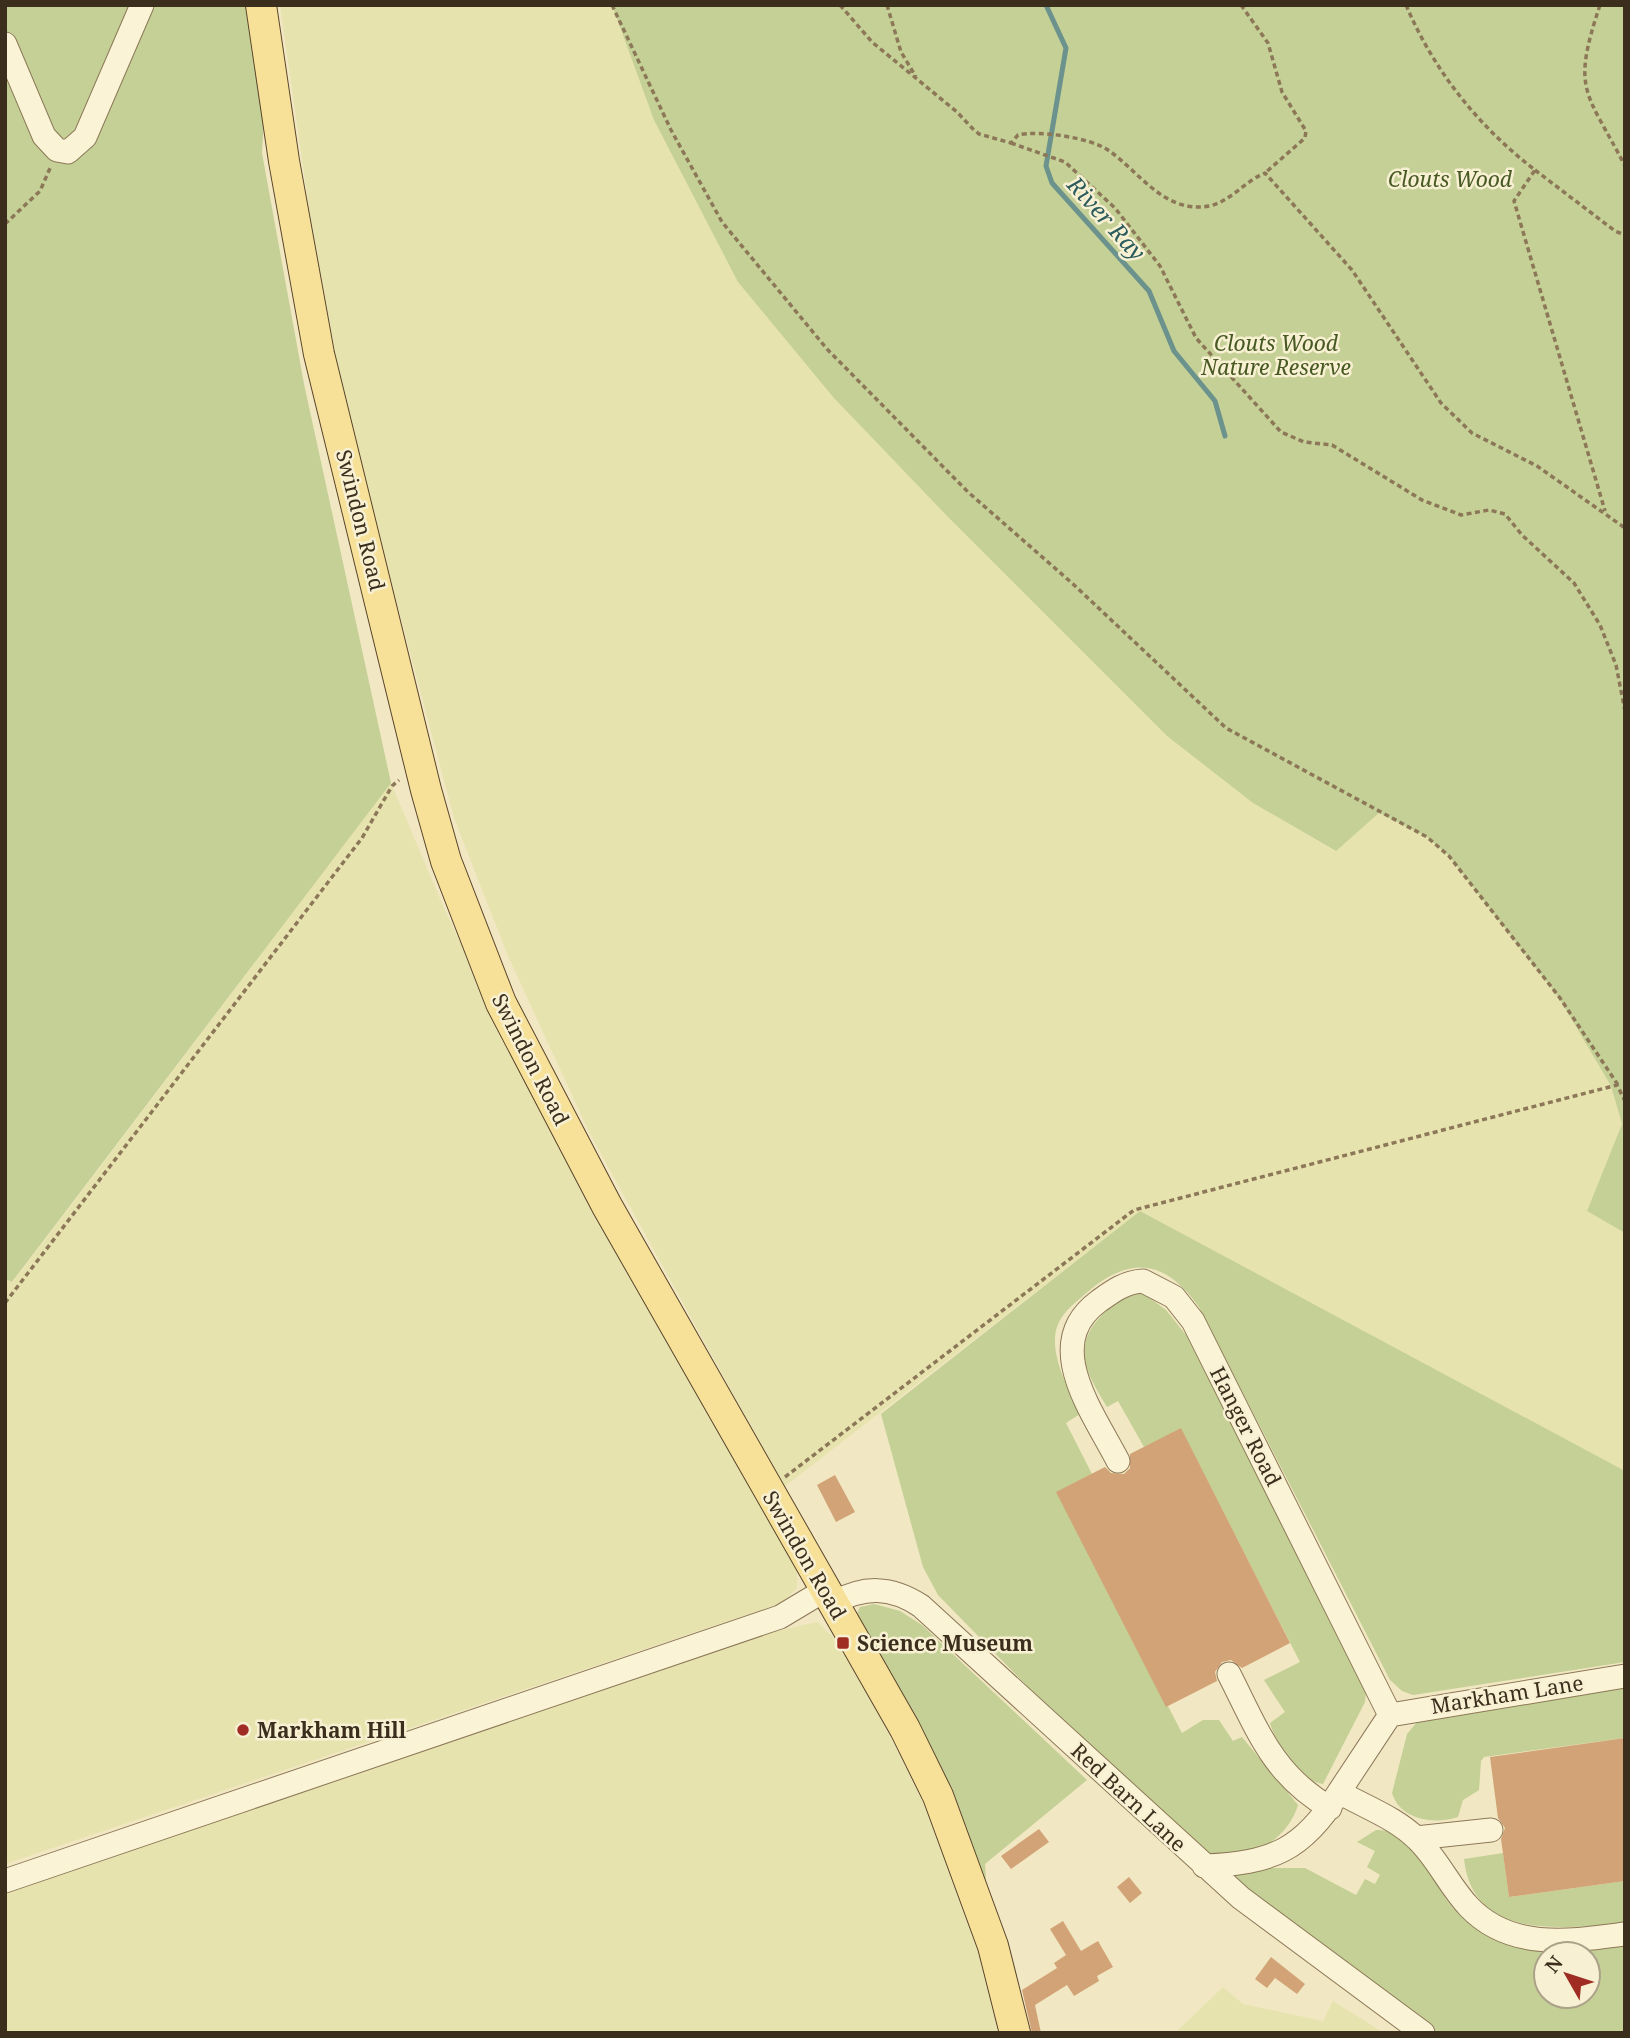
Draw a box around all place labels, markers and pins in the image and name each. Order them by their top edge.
place label: Science Museum [857,1629,1033,1657]
marker: Science Museum [835,1635,851,1651]
place label: Markham Hill [257,1716,407,1744]
marker: Markham Hill [235,1722,251,1738]

